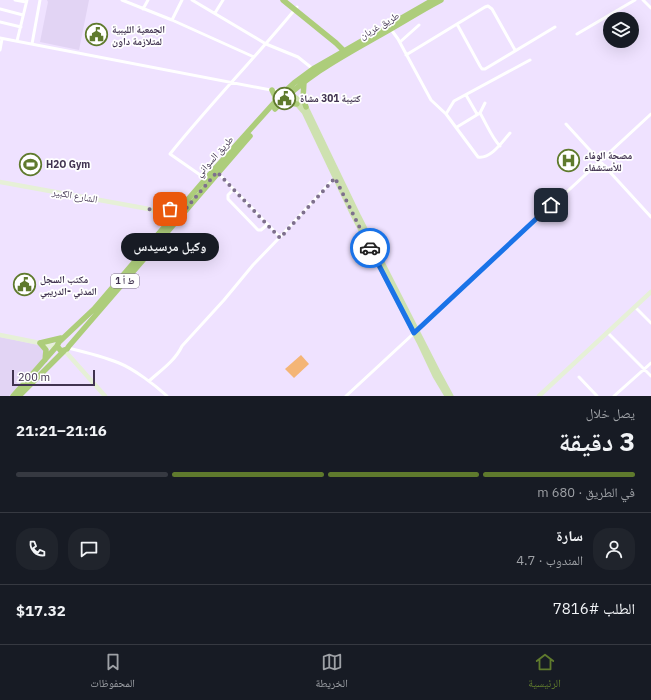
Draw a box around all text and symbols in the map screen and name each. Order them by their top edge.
street label: طريق غريان [357,9,402,42]
map controls [603,12,639,48]
button: layers [603,12,639,48]
public building icon: الجمعية الليبية لمتلازمة داون [84,22,110,48]
place label: الجمعية الليبية لمتلازمة داون [112,23,165,48]
public building icon: كتيبة 301 مشاة [272,85,298,111]
place label: كتيبة 301 مشاة [300,92,361,105]
street label: طريق السواني [193,133,238,181]
hospital icon: مصحة الوفاء للأستشفاء [556,148,582,174]
place label: مصحة الوفاء للأستشفاء [584,149,633,174]
sports icon: H2O Gym [17,151,43,177]
place label: H2O Gym [46,158,90,171]
street label: الشارع الكبير [50,185,98,206]
pin [534,188,568,222]
pin [153,192,187,226]
icon: home [540,194,562,216]
icon: bag [159,198,181,220]
courier [350,228,390,268]
callout: وكيل مرسيدس [121,233,219,261]
icon: car [359,237,381,259]
text: وكيل مرسيدس [133,238,207,255]
public building icon: مكتب السجل المدني -الدريبي [11,272,37,298]
place label: مكتب السجل المدني -الدريبي [40,273,97,299]
road number: ط أ 1 [111,274,139,288]
scale bar [12,368,95,387]
text: 200 m [18,370,50,384]
text: يصل خلال [586,405,635,422]
text: 21:16–21:21 [16,421,107,440]
text: 3 دقيقة [559,424,635,458]
text: في الطريق · 680 m [537,484,635,501]
text: سارة [556,526,583,545]
button: phone [16,528,58,570]
button: chat [68,528,110,570]
button: person [593,528,635,570]
text: المندوب · 4.7 [516,552,583,569]
text: الطلب #7816 [553,599,635,618]
text: $17.32 [16,601,66,620]
tab: المحفوظات [90,651,135,694]
tab: الخريطة [315,651,348,694]
tab: الرئيسية [528,651,561,694]

